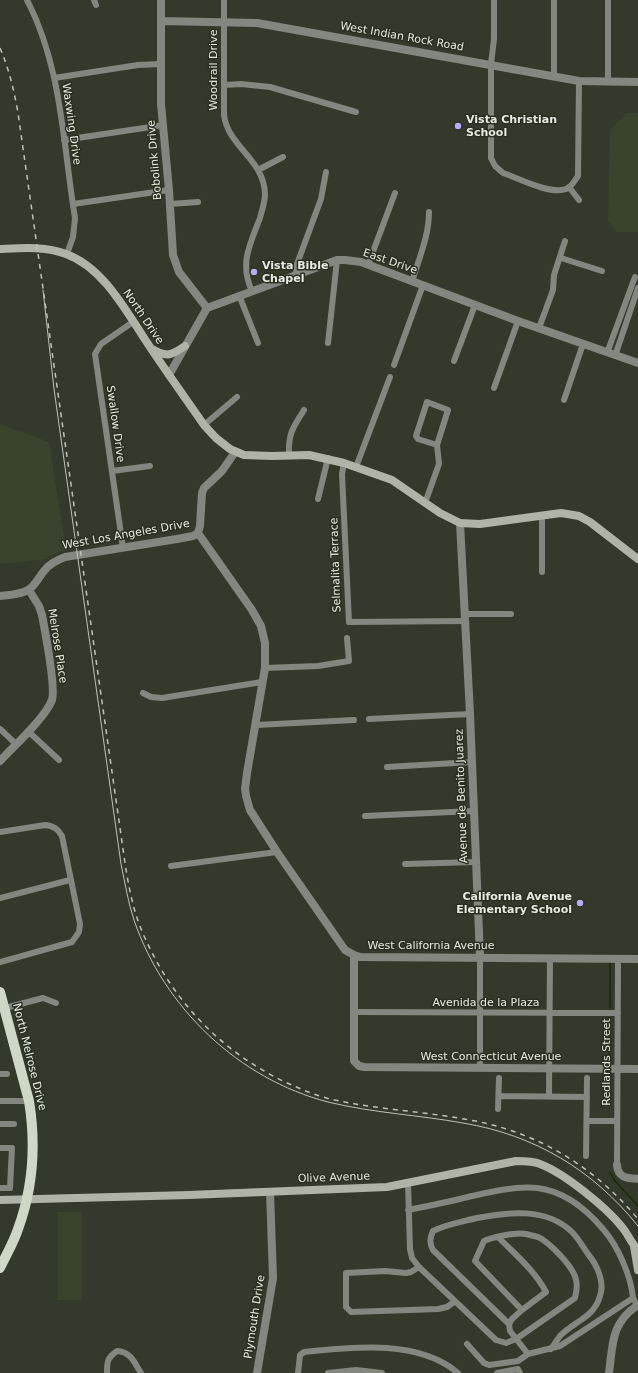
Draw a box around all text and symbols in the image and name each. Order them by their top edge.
street label: West Indian Rock Road [339,20,465,54]
street label: Woodrail Drive [207,30,221,110]
street label: Waxwing Drive [59,82,83,166]
place label: Vista Christian School [466,113,557,139]
street label: Bobolink Drive [145,119,165,201]
marker: Vista Christian School [453,121,463,131]
street label: East Drive [361,247,419,277]
place label: Vista Bible Chapel [262,259,328,285]
marker: Vista Bible Chapel [249,267,259,277]
street label: North Drive [120,287,166,347]
street label: Swallow Drive [103,385,127,463]
street label: West Los Angeles Drive [61,517,191,553]
street label: Selmalita Terrace [328,517,344,613]
street label: Melrose Place [45,608,69,684]
street label: Avenue de Benito Juarez [453,729,471,863]
place label: California Avenue Elementary School [456,890,572,916]
marker: California Avenue Elementary School [575,898,585,908]
street label: West California Avenue [367,939,495,953]
street label: Avenida de la Plaza [433,996,539,1010]
street label: North Melrose Drive [9,1002,49,1112]
street label: Redlands Street [600,1018,614,1106]
street label: West Connecticut Avenue [421,1050,561,1064]
street label: Olive Avenue [298,1170,370,1186]
street label: Plymouth Drive [242,1274,268,1360]

